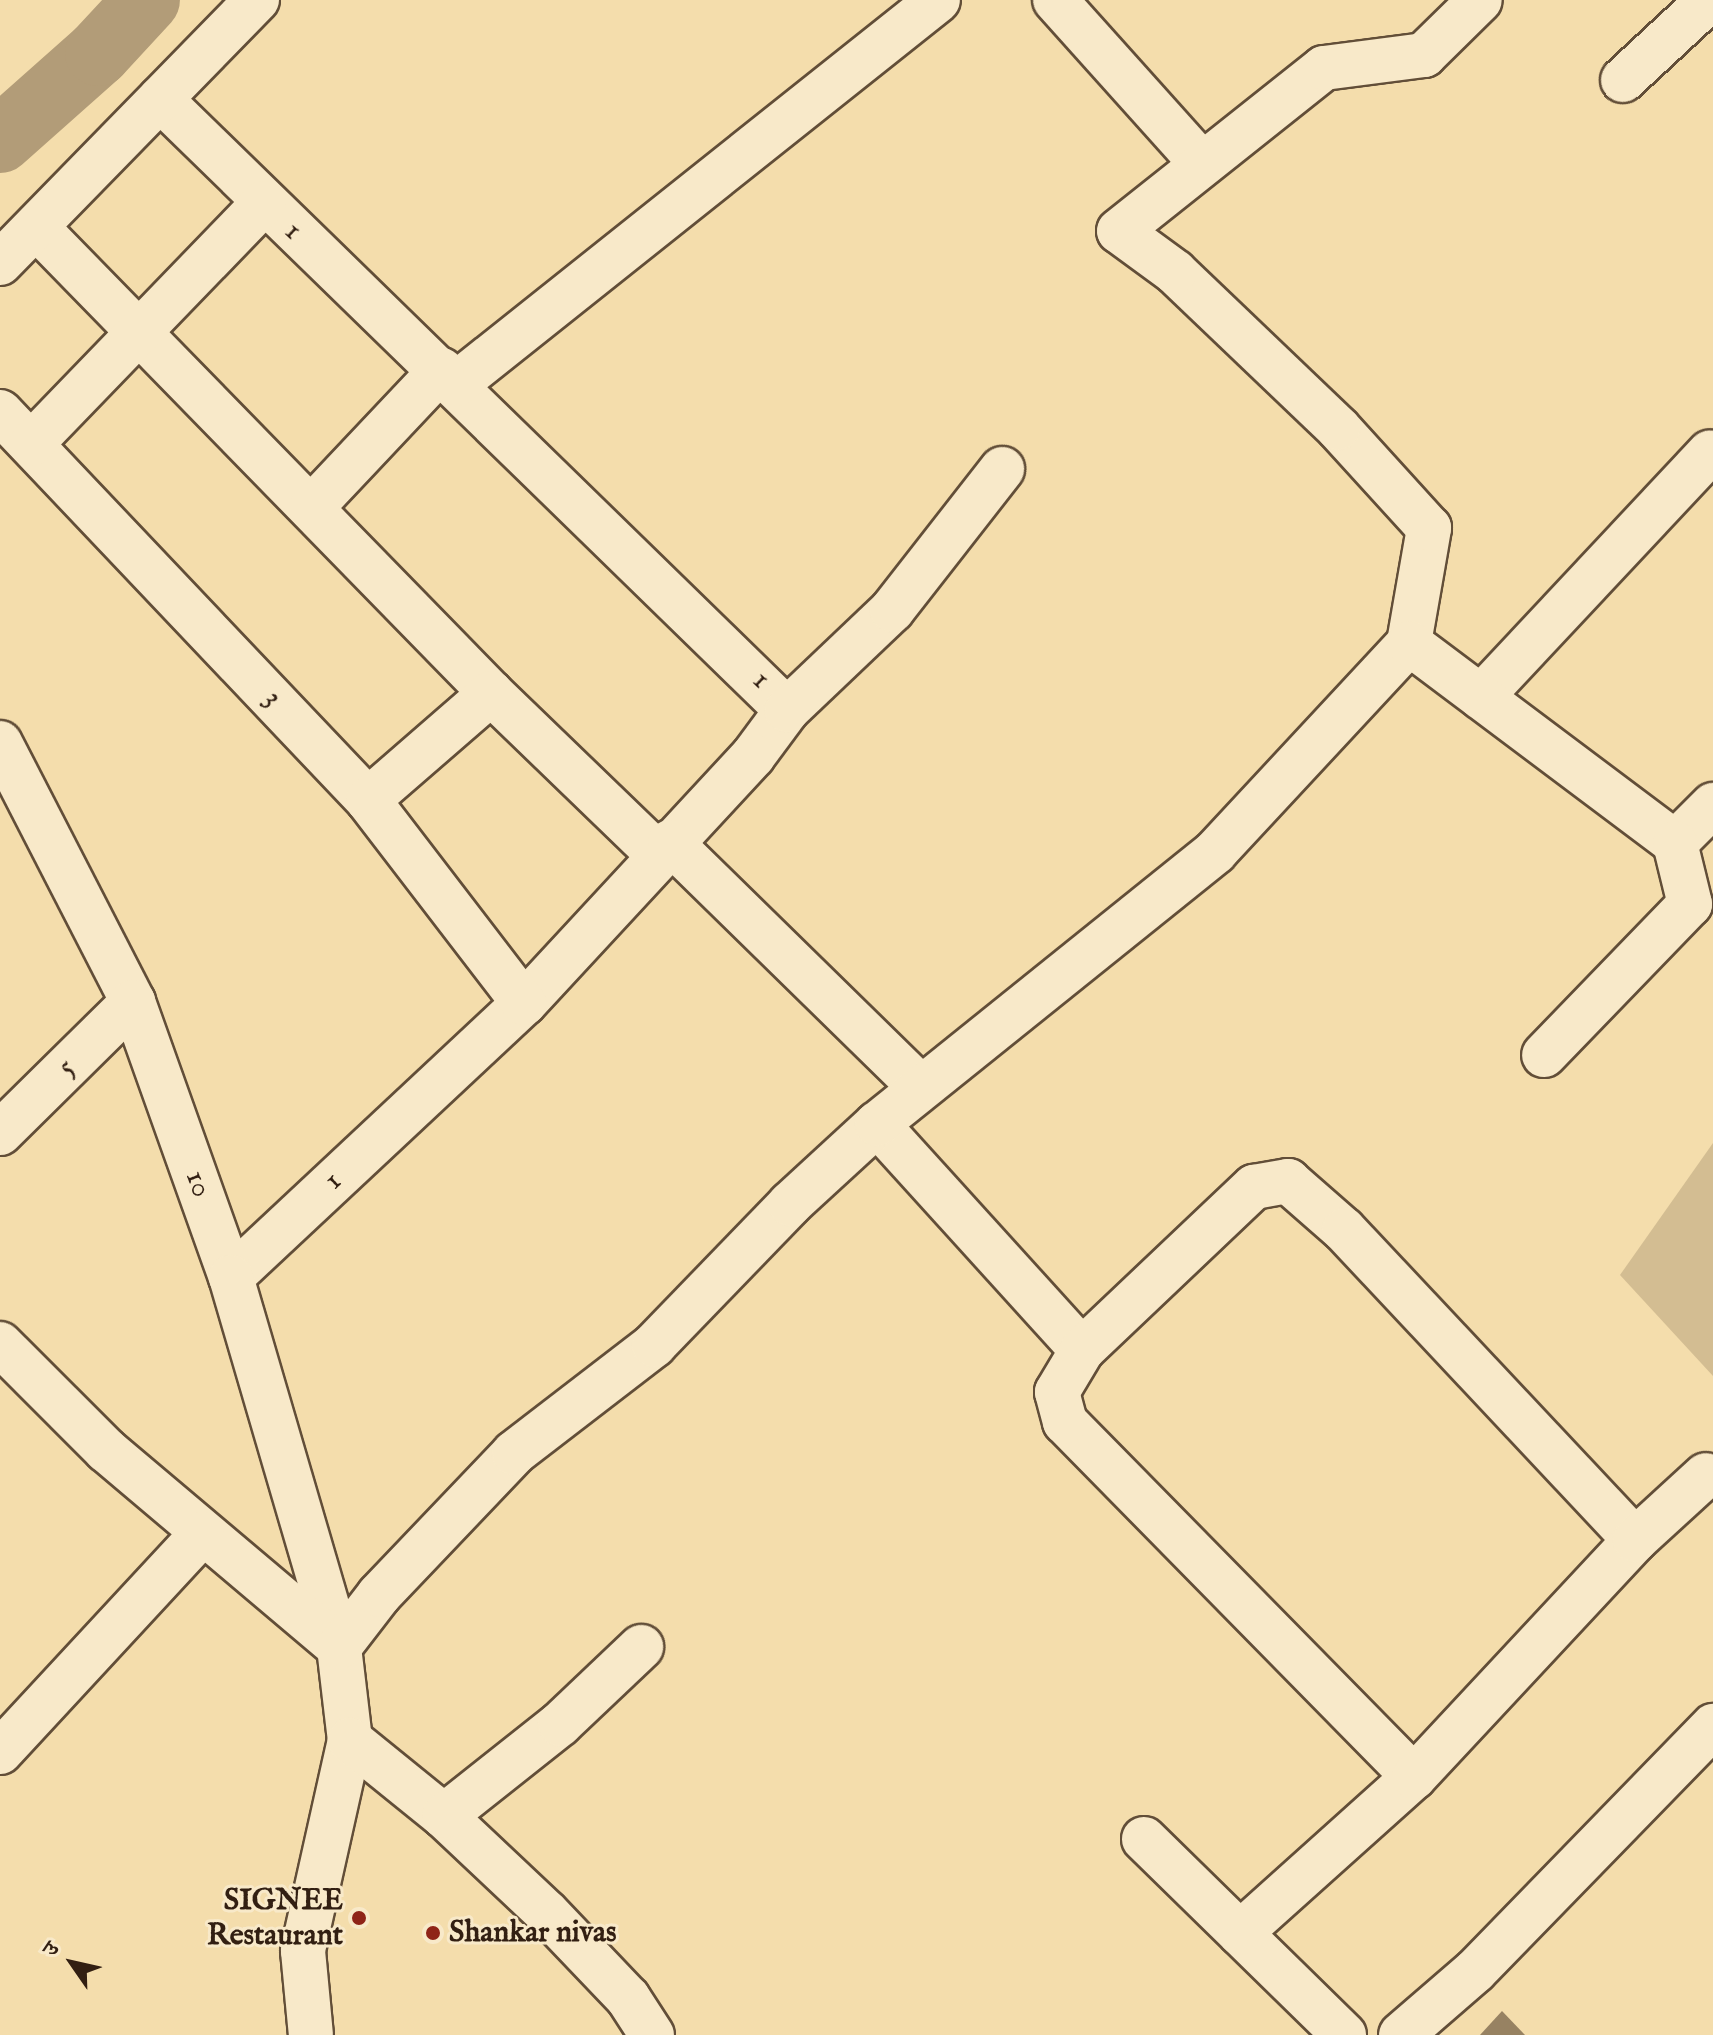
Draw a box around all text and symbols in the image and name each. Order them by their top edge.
street label: 1 [277,214,309,248]
street label: 1 [744,663,778,697]
street label: 3 [256,682,290,714]
street label: 5 [50,1051,84,1085]
street label: 1 [317,1164,349,1198]
street label: 10 [177,1166,219,1202]
place label: SIGNEE Restaurant [207,1883,343,1954]
marker: SIGNEE Restaurant [350,1909,368,1927]
place label: Shankar nivas [449,1915,616,1951]
north arrow [32,1923,112,2003]
marker: Shankar nivas [424,1924,442,1942]
text: उ [37,1937,67,1962]

